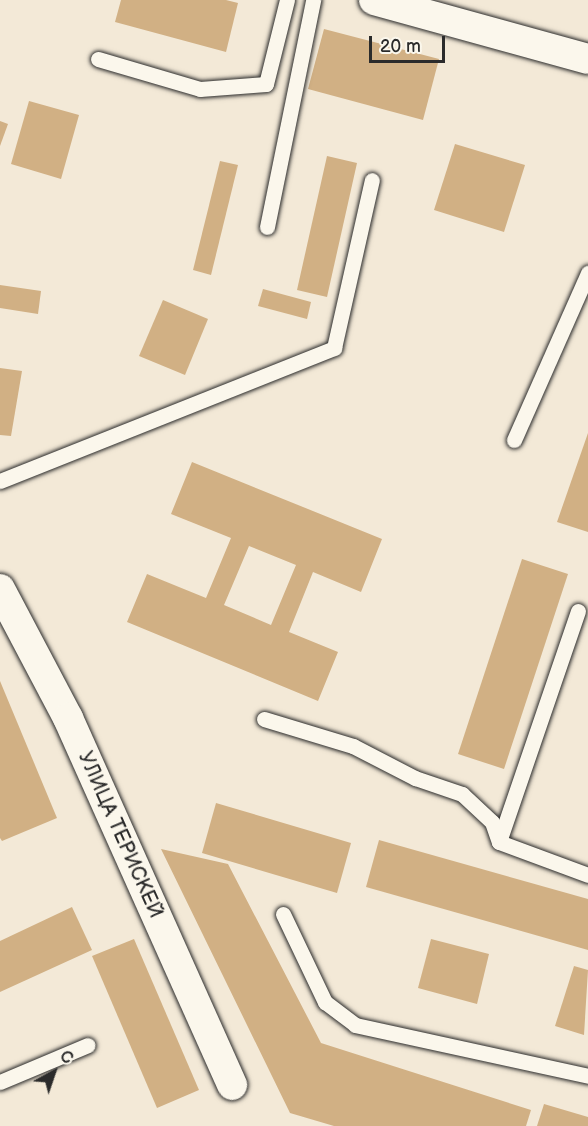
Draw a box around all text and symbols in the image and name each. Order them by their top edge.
scale bar [372,24,448,62]
text: 20 m [380,36,421,57]
street label: УЛИЦА ТЕРИСКЕЙ [72,748,168,922]
north arrow [24,1042,84,1102]
text: С [56,1047,76,1069]

